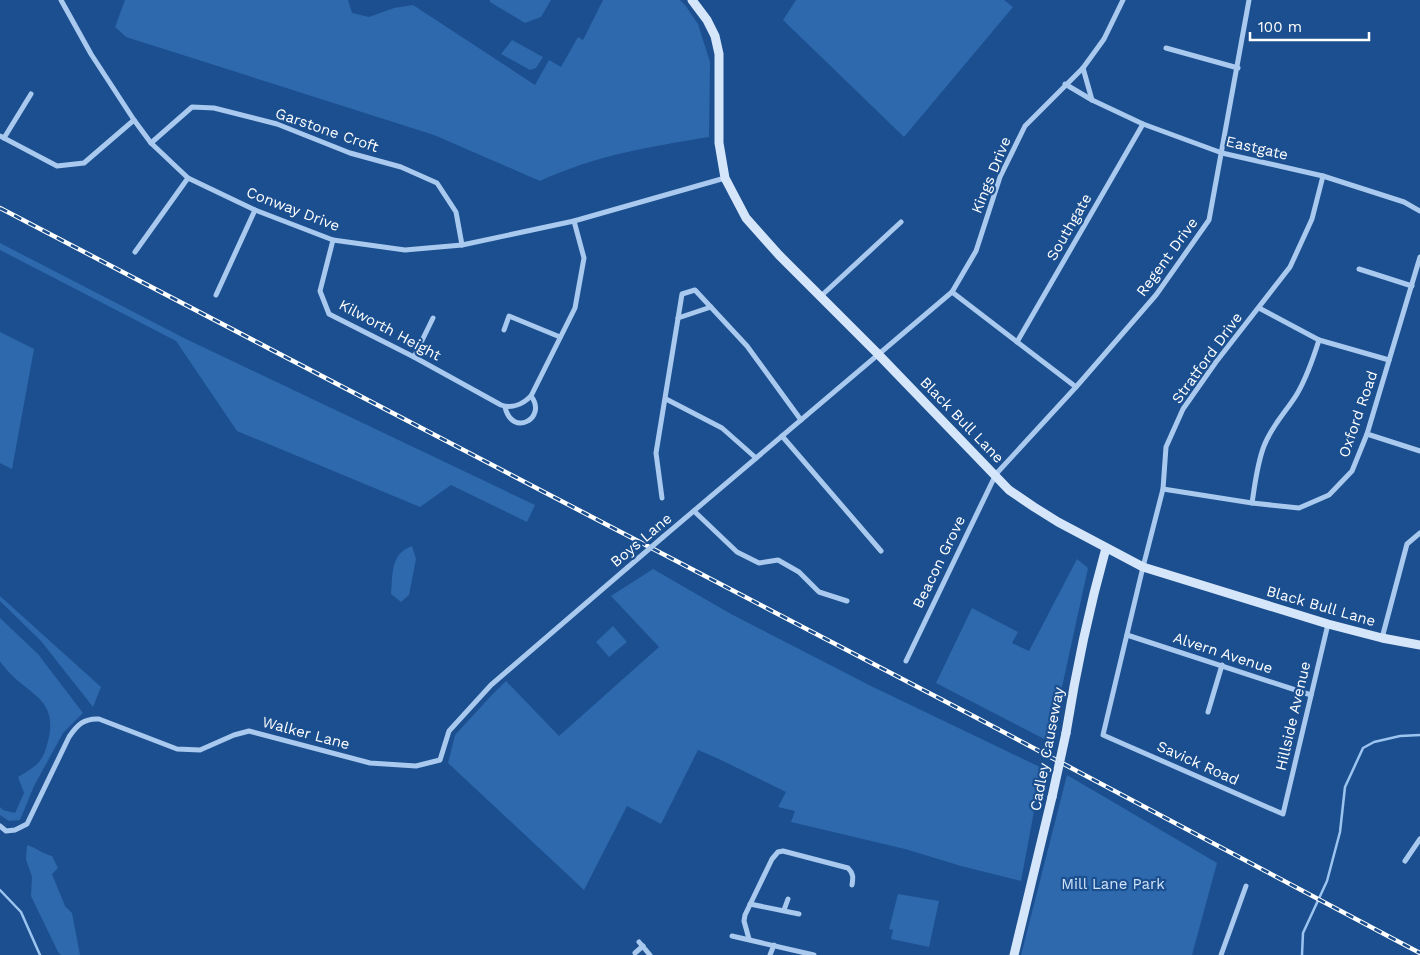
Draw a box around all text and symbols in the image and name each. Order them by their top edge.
scale bar [1250,10,1369,42]
text: 100 m [1258,18,1302,36]
street label: Garstone Croft [273,104,382,156]
street label: Eastgate [1224,132,1290,164]
street label: Kings Drive [967,134,1015,216]
street label: Conway Drive [244,183,342,235]
street label: Southgate [1043,190,1095,264]
street label: Regent Drive [1132,214,1202,300]
street label: Kilworth Height [336,296,445,365]
street label: Stratford Drive [1168,309,1246,407]
street label: Oxford Road [1335,368,1381,460]
street label: Black Bull Lane [916,373,1008,467]
street label: Boys Lane [607,509,675,571]
street label: Beacon Grove [909,513,969,611]
street label: Black Bull Lane [1264,582,1378,630]
street label: Alvern Avenue [1171,628,1275,678]
street label: Hillside Avenue [1272,660,1314,772]
street label: Cadley Causeway [1026,685,1068,813]
street label: Walker Lane [260,713,352,753]
street label: Savick Road [1154,737,1242,789]
park label: Mill Lane Park [1061,875,1165,893]

